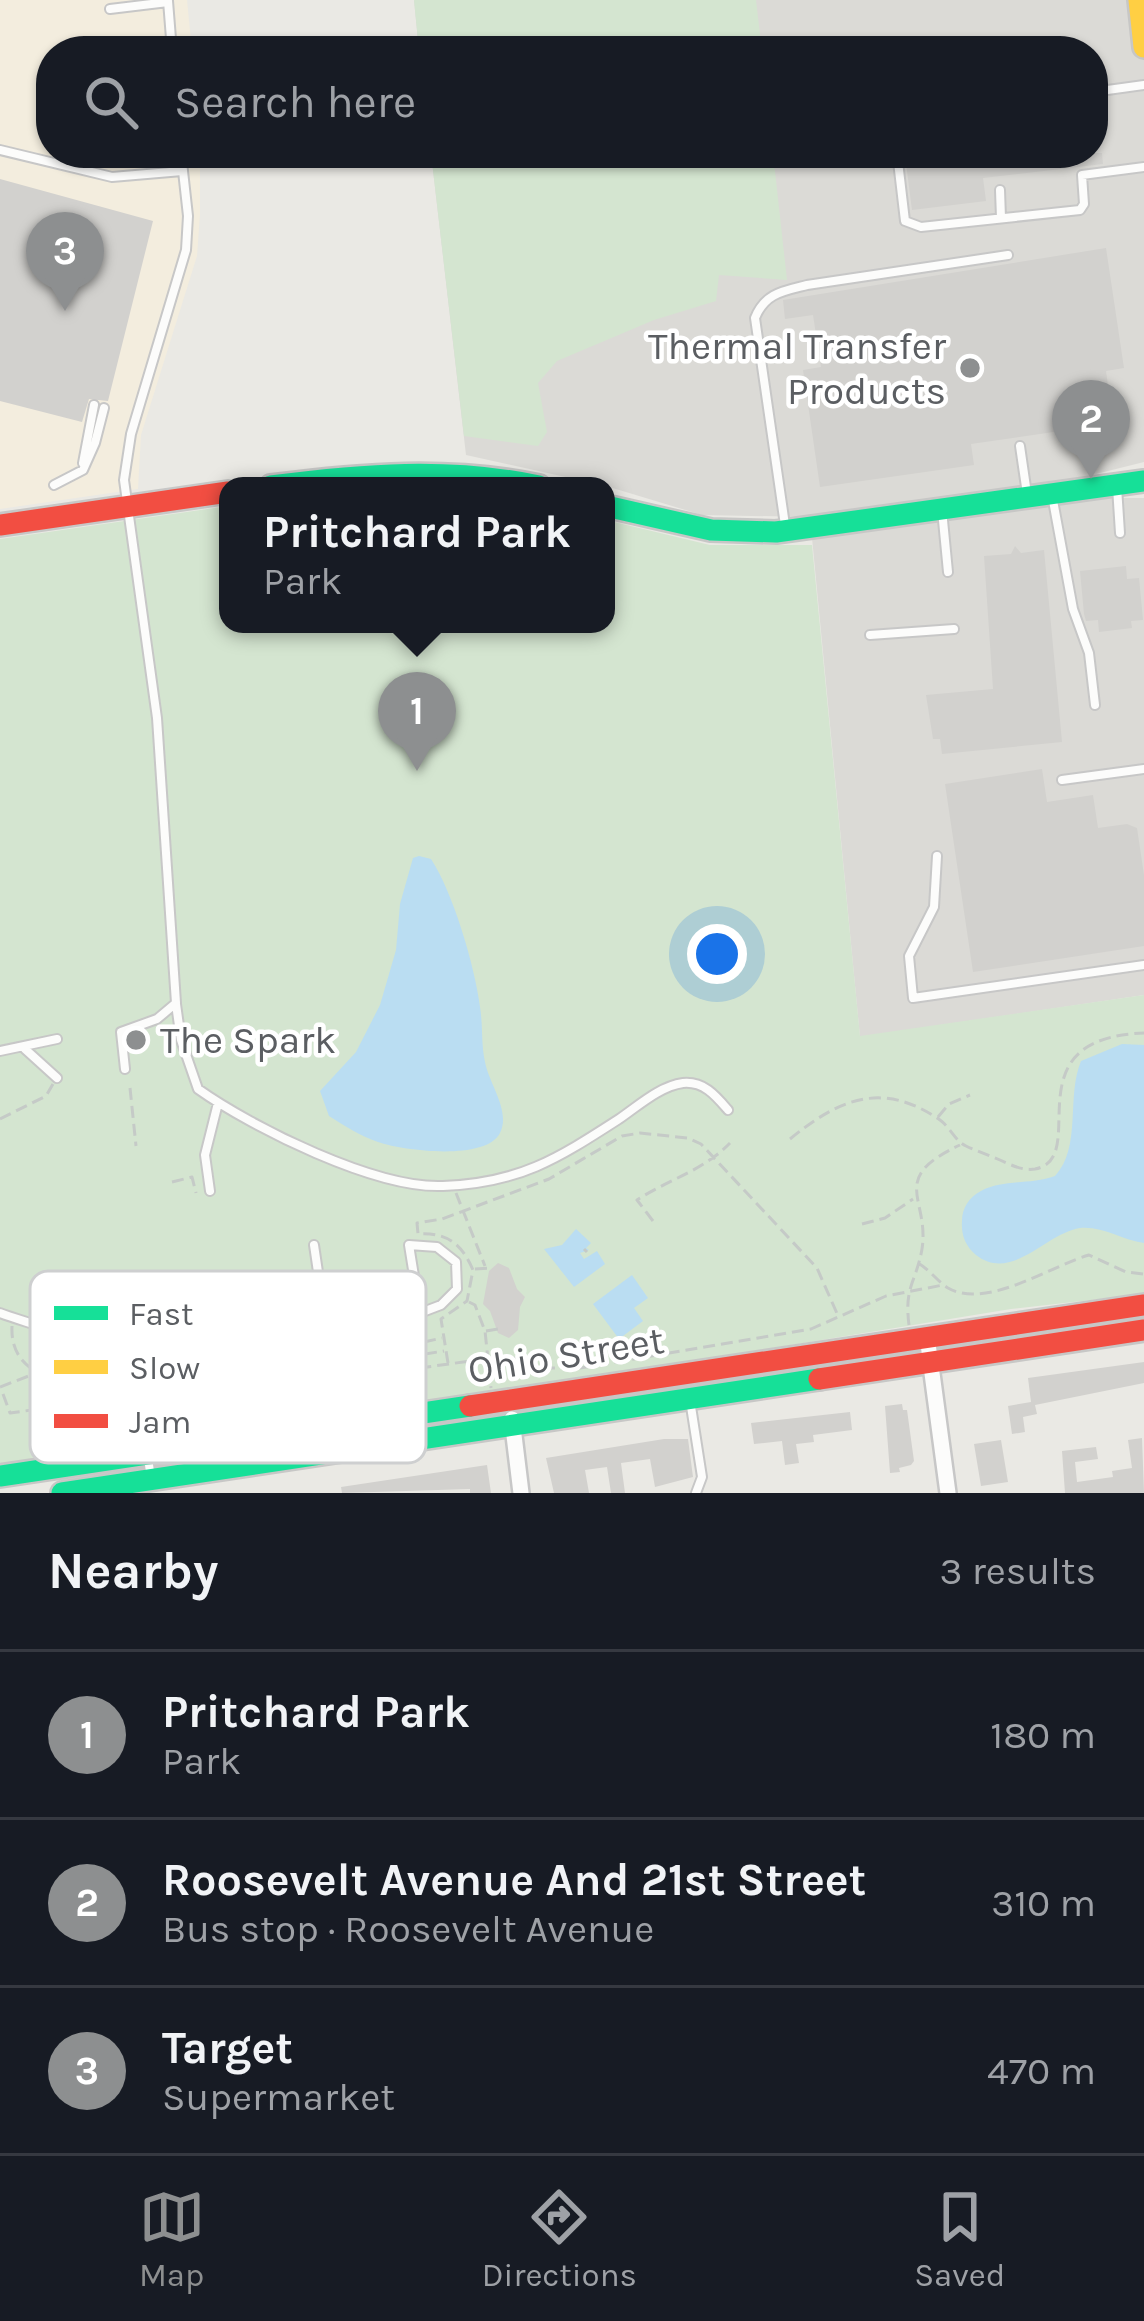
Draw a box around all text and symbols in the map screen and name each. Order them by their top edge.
search box [36,36,1108,168]
icon: search [78,69,144,135]
text: Search here [174,76,416,128]
pin: 3 [26,212,104,311]
place label: Thermal Transfer Products [648,323,947,414]
marker: Thermal Transfer Products [957,355,983,381]
pin: 2 [1052,380,1130,479]
popup [219,477,615,633]
text: Pritchard Park [263,506,571,558]
text: Park [263,558,342,604]
pin: 1 [378,672,456,771]
your location [687,924,747,984]
place label: The Spark [160,1017,336,1063]
marker: The Spark [123,1027,149,1053]
legend [30,1271,426,1463]
text: Fast [129,1295,193,1333]
street label: Ohio Street [465,1317,667,1393]
text: Slow [129,1349,200,1387]
text: Jam [129,1403,191,1441]
text: Nearby [48,1541,218,1601]
text: 3 results [939,1548,1096,1594]
text: Pritchard Park [162,1686,470,1738]
text: 1 [80,1712,94,1758]
text: 180 m [990,1712,1096,1758]
text: Park [162,1738,241,1784]
text: Roosevelt Avenue And 21st Street [162,1854,866,1906]
text: 2 [75,1880,99,1926]
text: 310 m [991,1880,1096,1926]
text: Bus stop · Roosevelt Avenue [162,1906,654,1952]
text: Target [162,2022,293,2074]
text: 3 [75,2048,99,2094]
text: 470 m [987,2048,1096,2094]
text: Supermarket [162,2074,395,2120]
tab: Map [139,2184,205,2294]
tab: Directions [482,2184,637,2294]
tab: Saved [914,2184,1005,2294]

